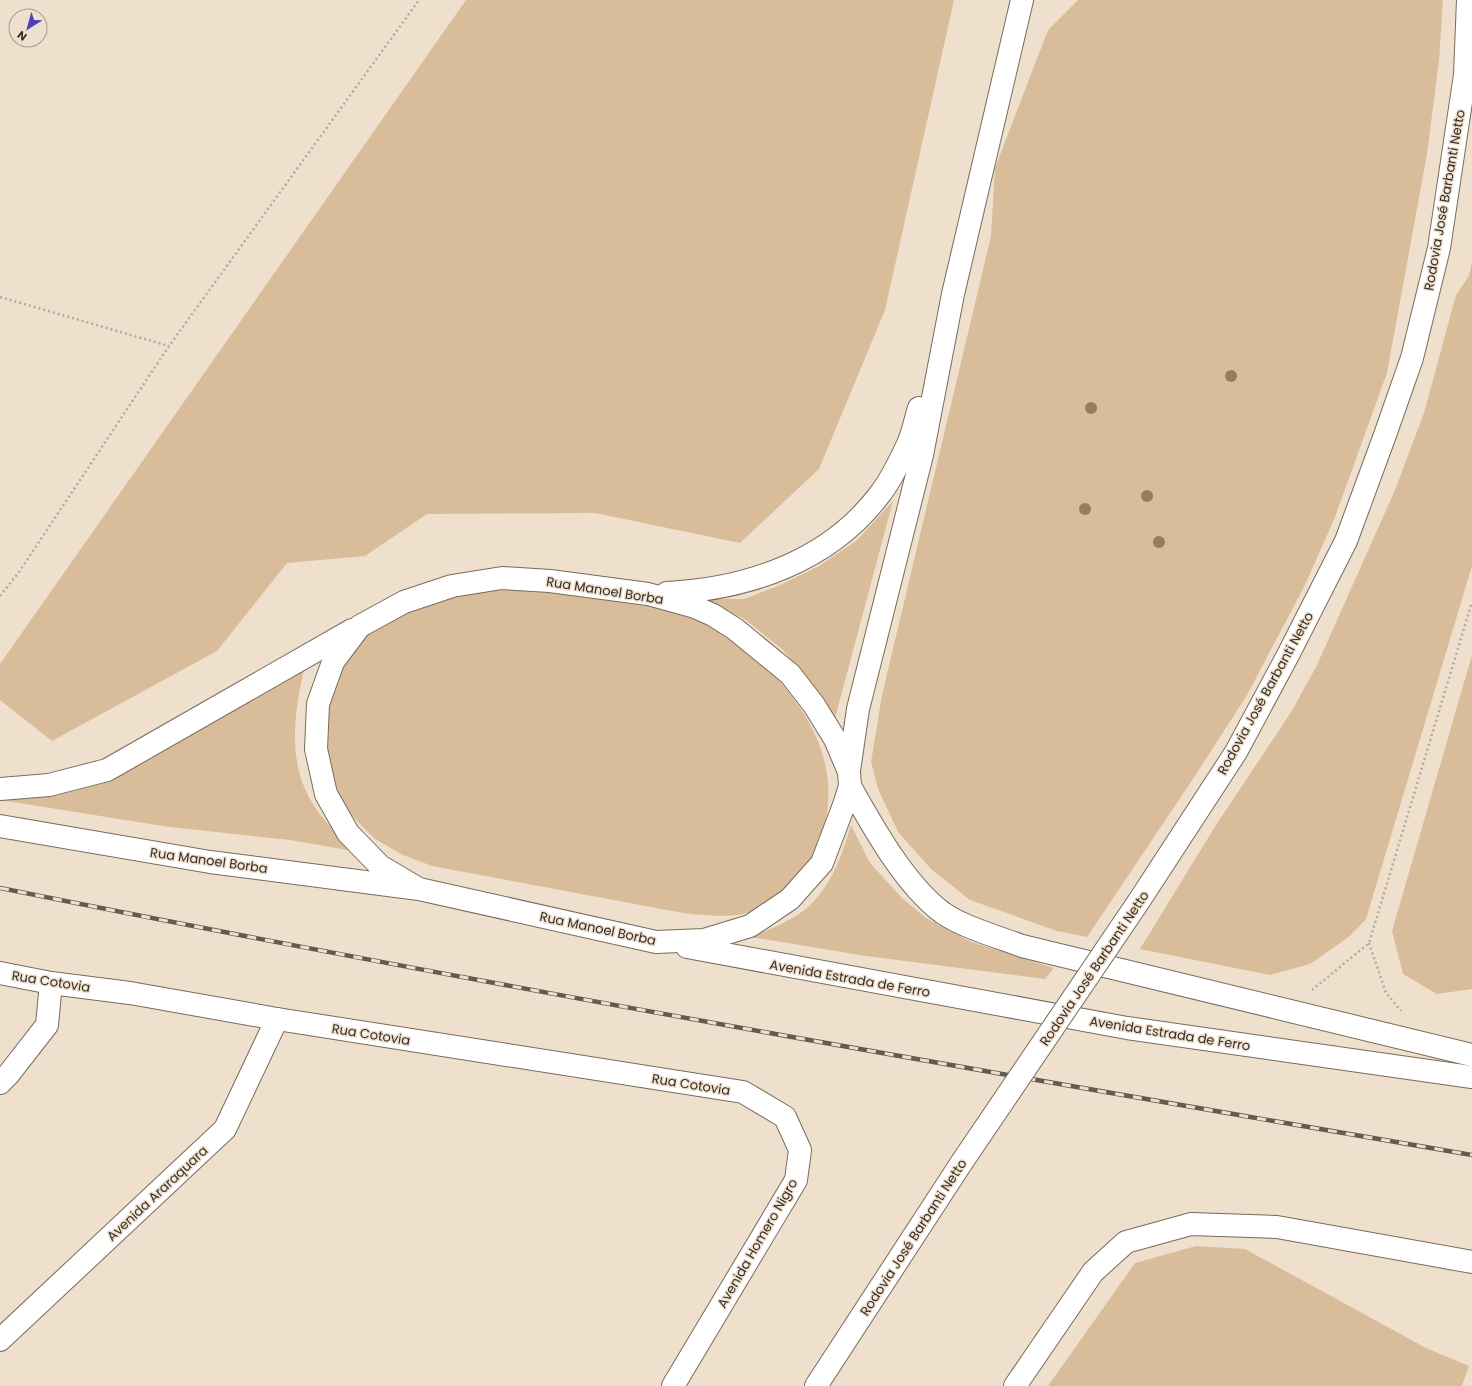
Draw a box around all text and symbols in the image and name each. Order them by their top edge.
north arrow [8,8,48,48]
text: N [14,27,30,45]
street label: Rodovia José Barbanti Netto [1419,108,1470,292]
street label: Rua Manoel Borba [545,572,665,609]
street label: Rodovia José Barbanti Netto [1213,608,1318,778]
street label: Rua Manoel Borba [149,843,269,878]
street label: Rodovia José Barbanti Netto [1035,887,1154,1050]
street label: Rua Manoel Borba [538,907,658,950]
street label: Avenida Estrada de Ferro [768,955,932,1002]
street label: Rua Cotovia [10,966,92,997]
street label: Avenida Estrada de Ferro [1088,1011,1252,1056]
street label: Rua Cotovia [330,1019,412,1050]
street label: Rua Cotovia [650,1069,732,1100]
street label: Avenida Araraquara [103,1141,212,1245]
street label: Rodovia José Barbanti Netto [855,1155,971,1319]
street label: Avenida Homero Nigro [713,1175,802,1311]

